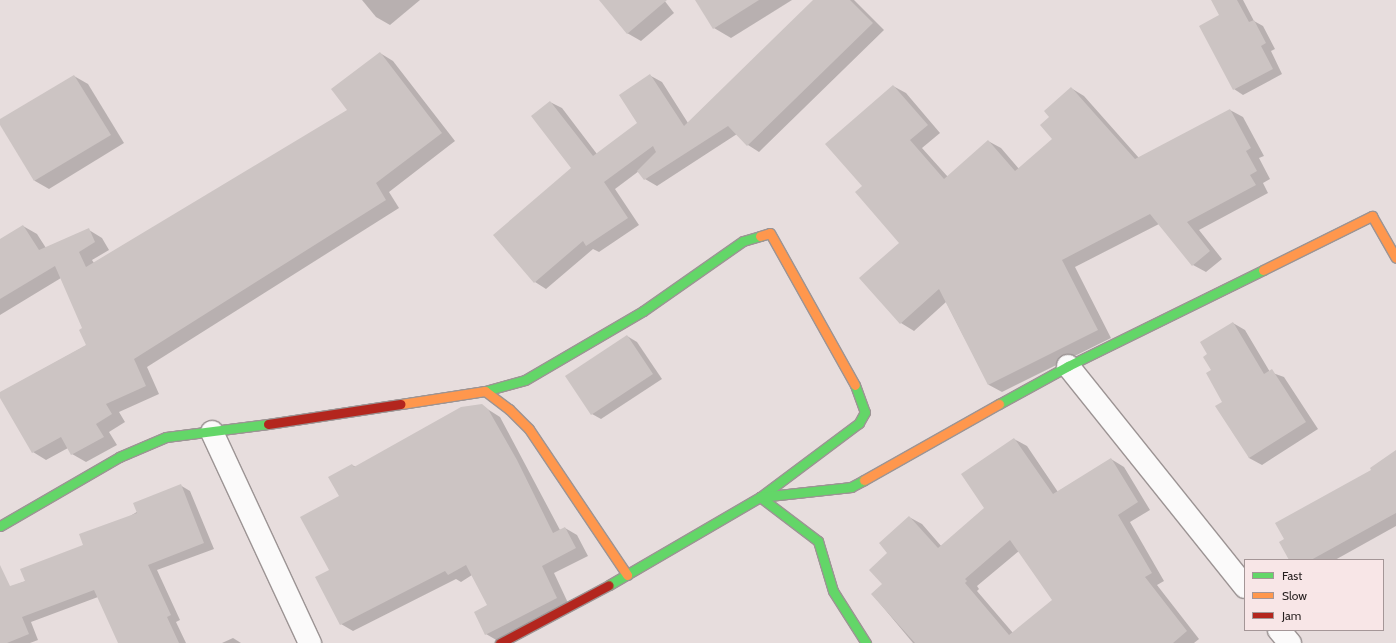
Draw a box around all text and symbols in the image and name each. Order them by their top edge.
legend [1244,559,1384,631]
text: Fast [1282,568,1302,583]
text: Slow [1282,588,1307,603]
text: Jam [1282,608,1301,623]

